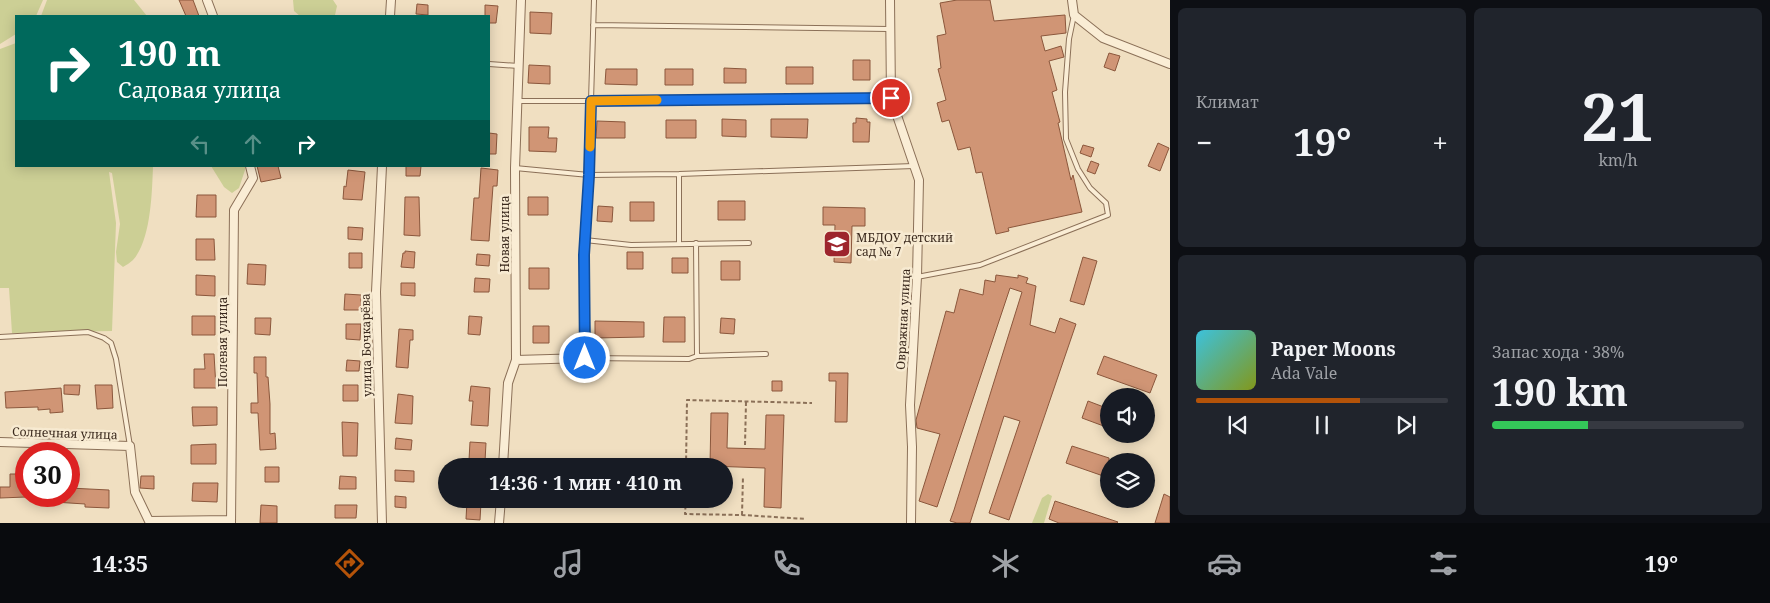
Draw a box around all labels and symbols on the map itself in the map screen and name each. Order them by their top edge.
pin [870,77,912,119]
street label: Новая улица [496,195,513,273]
school or university icon: МБДОУ детский сад № 7 [822,229,852,259]
place label: МБДОУ детский сад № 7 [856,229,953,260]
street label: Овражная улица [892,268,914,370]
street label: улица Бочкарёва [357,293,375,397]
street label: Полевая улица [214,297,231,387]
position arrow [558,331,610,383]
street label: Солнечная улица [12,423,118,443]
speed limit sign: 30 [15,442,80,507]

